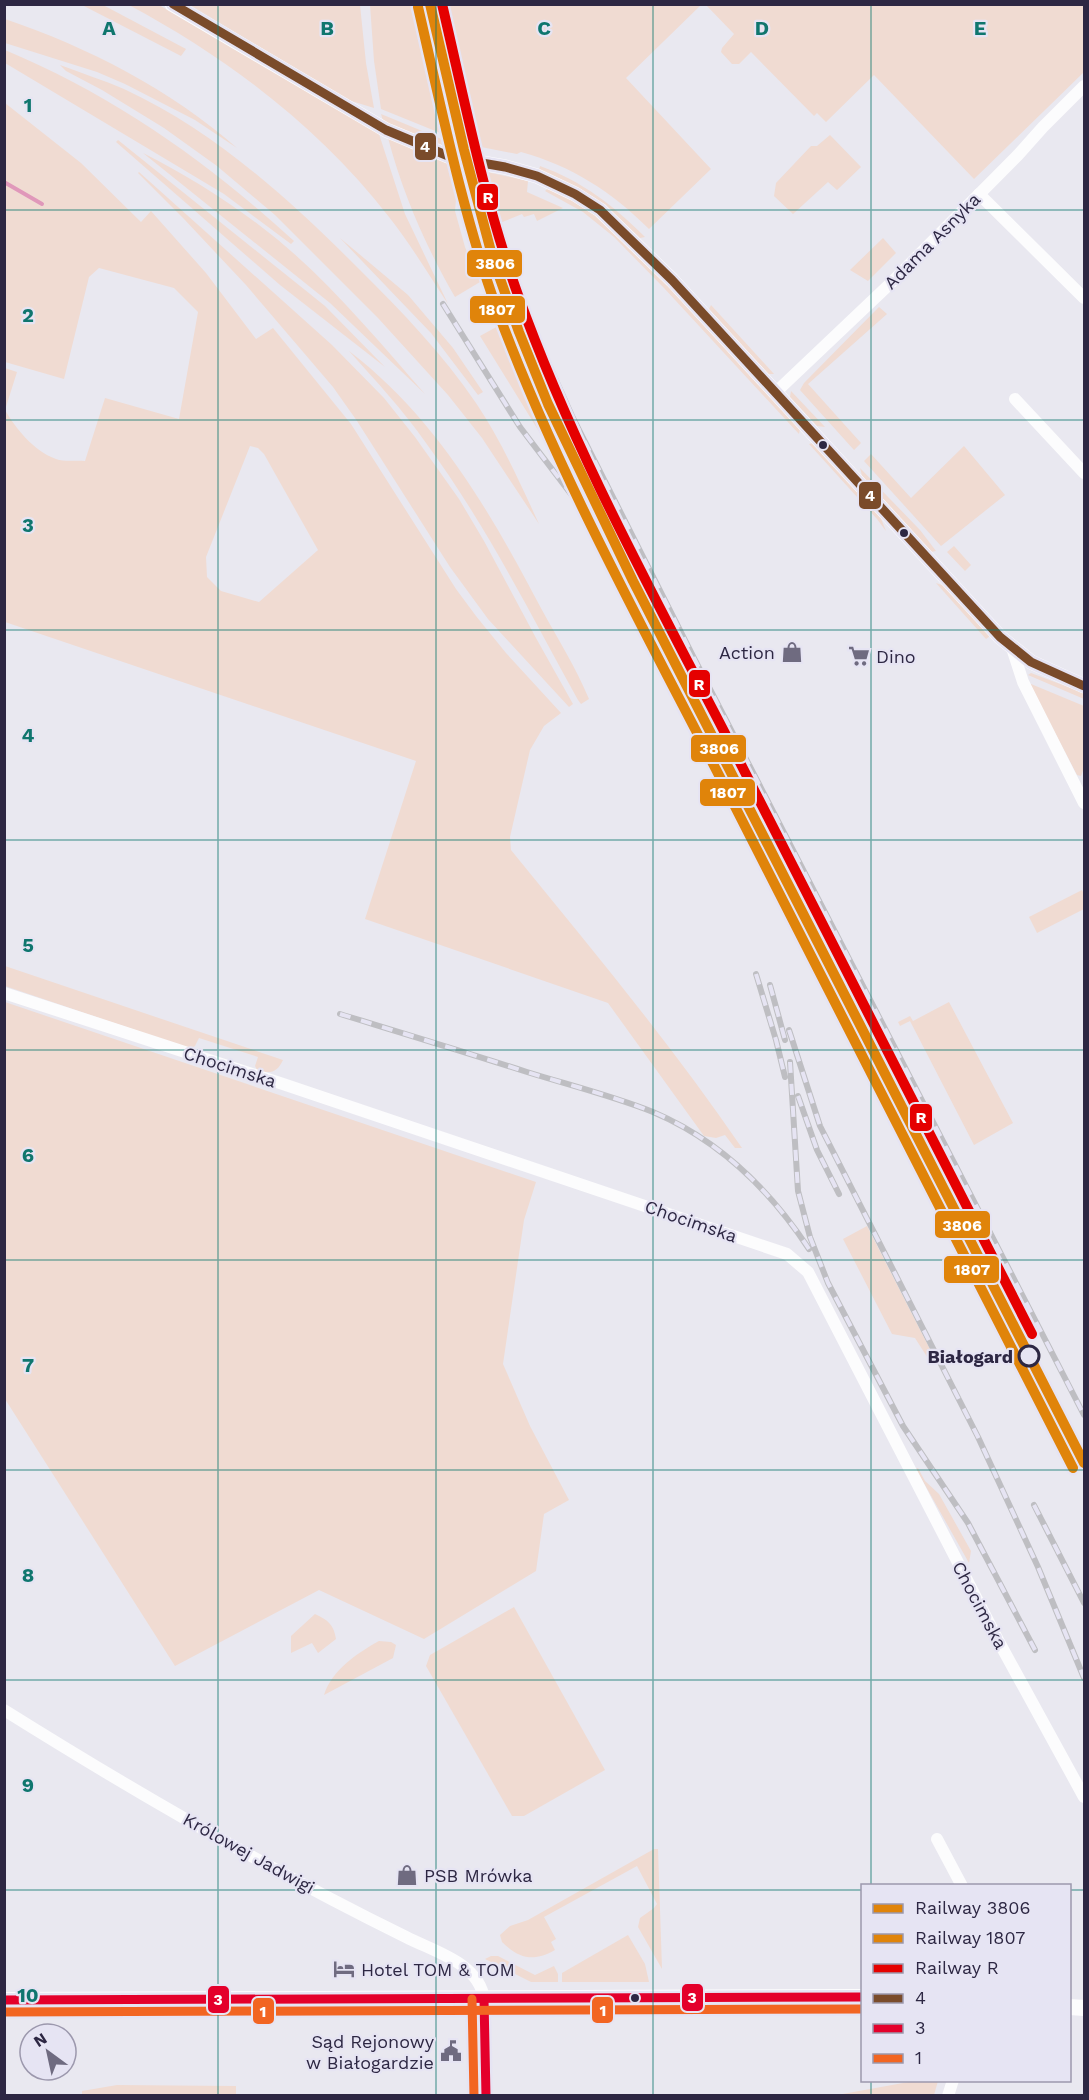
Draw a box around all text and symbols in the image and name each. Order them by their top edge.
text: A [102,16,116,40]
text: B [320,16,334,40]
text: C [537,16,551,40]
text: D [755,16,769,40]
text: E [974,16,986,40]
text: 1 [24,93,32,117]
line badge: 4 [414,132,437,161]
text: 4 [420,137,430,156]
line badge: R [476,183,499,211]
text: R [482,188,494,207]
street label: Adama Asnyka [880,189,984,293]
line badge: 3806 [466,249,523,278]
text: 3806 [475,254,515,273]
line badge: 1807 [469,295,526,324]
text: 1807 [479,300,516,319]
text: 2 [22,303,34,327]
unlabelled marker [817,439,829,451]
line badge: 4 [858,481,882,510]
text: 4 [865,486,875,505]
text: 3 [22,513,34,537]
unlabelled marker [898,527,910,539]
shop icon: Action [780,640,804,664]
place label: Action [719,642,775,663]
supermarket icon: Dino [847,644,871,668]
place label: Dino [876,646,916,667]
line badge: R [688,669,711,698]
text: R [693,675,705,694]
text: 4 [22,723,35,747]
line badge: 3806 [690,734,747,763]
text: 3806 [699,739,739,758]
line badge: 1807 [699,778,756,807]
text: 1807 [710,783,747,802]
text: 5 [22,933,34,957]
street label: Chocimska [181,1042,279,1092]
line badge: R [909,1103,933,1132]
text: R [915,1108,927,1127]
text: 6 [22,1143,34,1167]
street label: Chocimska [642,1195,740,1247]
line badge: 3806 [934,1210,991,1239]
text: 3806 [942,1216,982,1235]
line badge: 1807 [943,1255,1000,1284]
text: 1807 [954,1260,991,1279]
marker: Białogard [1018,1345,1040,1367]
place label: Białogard [928,1346,1013,1367]
text: 7 [22,1353,34,1377]
street label: Chocimska [948,1558,1012,1652]
text: 8 [22,1563,34,1587]
text: 9 [22,1773,34,1797]
street label: Królowej Jadwigi [180,1808,318,1898]
shop icon: PSB Mrówka [395,1863,419,1887]
place label: PSB Mrówka [424,1865,533,1886]
legend [861,1884,1071,2082]
text: Railway 3806 [915,1897,1030,1918]
text: Railway 1807 [915,1927,1025,1948]
hotel icon: Hotel TOM & TOM [332,1957,356,1981]
text: Railway R [915,1957,999,1978]
place label: Hotel TOM & TOM [361,1959,515,1980]
text: 10 [17,1983,39,2007]
line badge: 3 [681,1983,704,2012]
line badge: 3 [207,1985,230,2014]
text: 4 [915,1987,926,2008]
text: 3 [687,1988,697,2007]
text: 3 [213,1990,223,2009]
unlabelled marker [629,1992,641,2004]
line badge: 1 [591,1996,614,2024]
line badge: 1 [252,1997,275,2025]
text: 1 [600,2001,606,2020]
text: 1 [260,2002,266,2021]
text: 3 [915,2017,926,2038]
north arrow [18,2022,78,2082]
text: N [30,2029,50,2051]
place label: Sąd Rejonowy w Białogardzie [306,2031,435,2073]
public building icon: Sąd Rejonowy w Białogardzie [439,2039,463,2063]
text: 1 [915,2047,922,2068]

